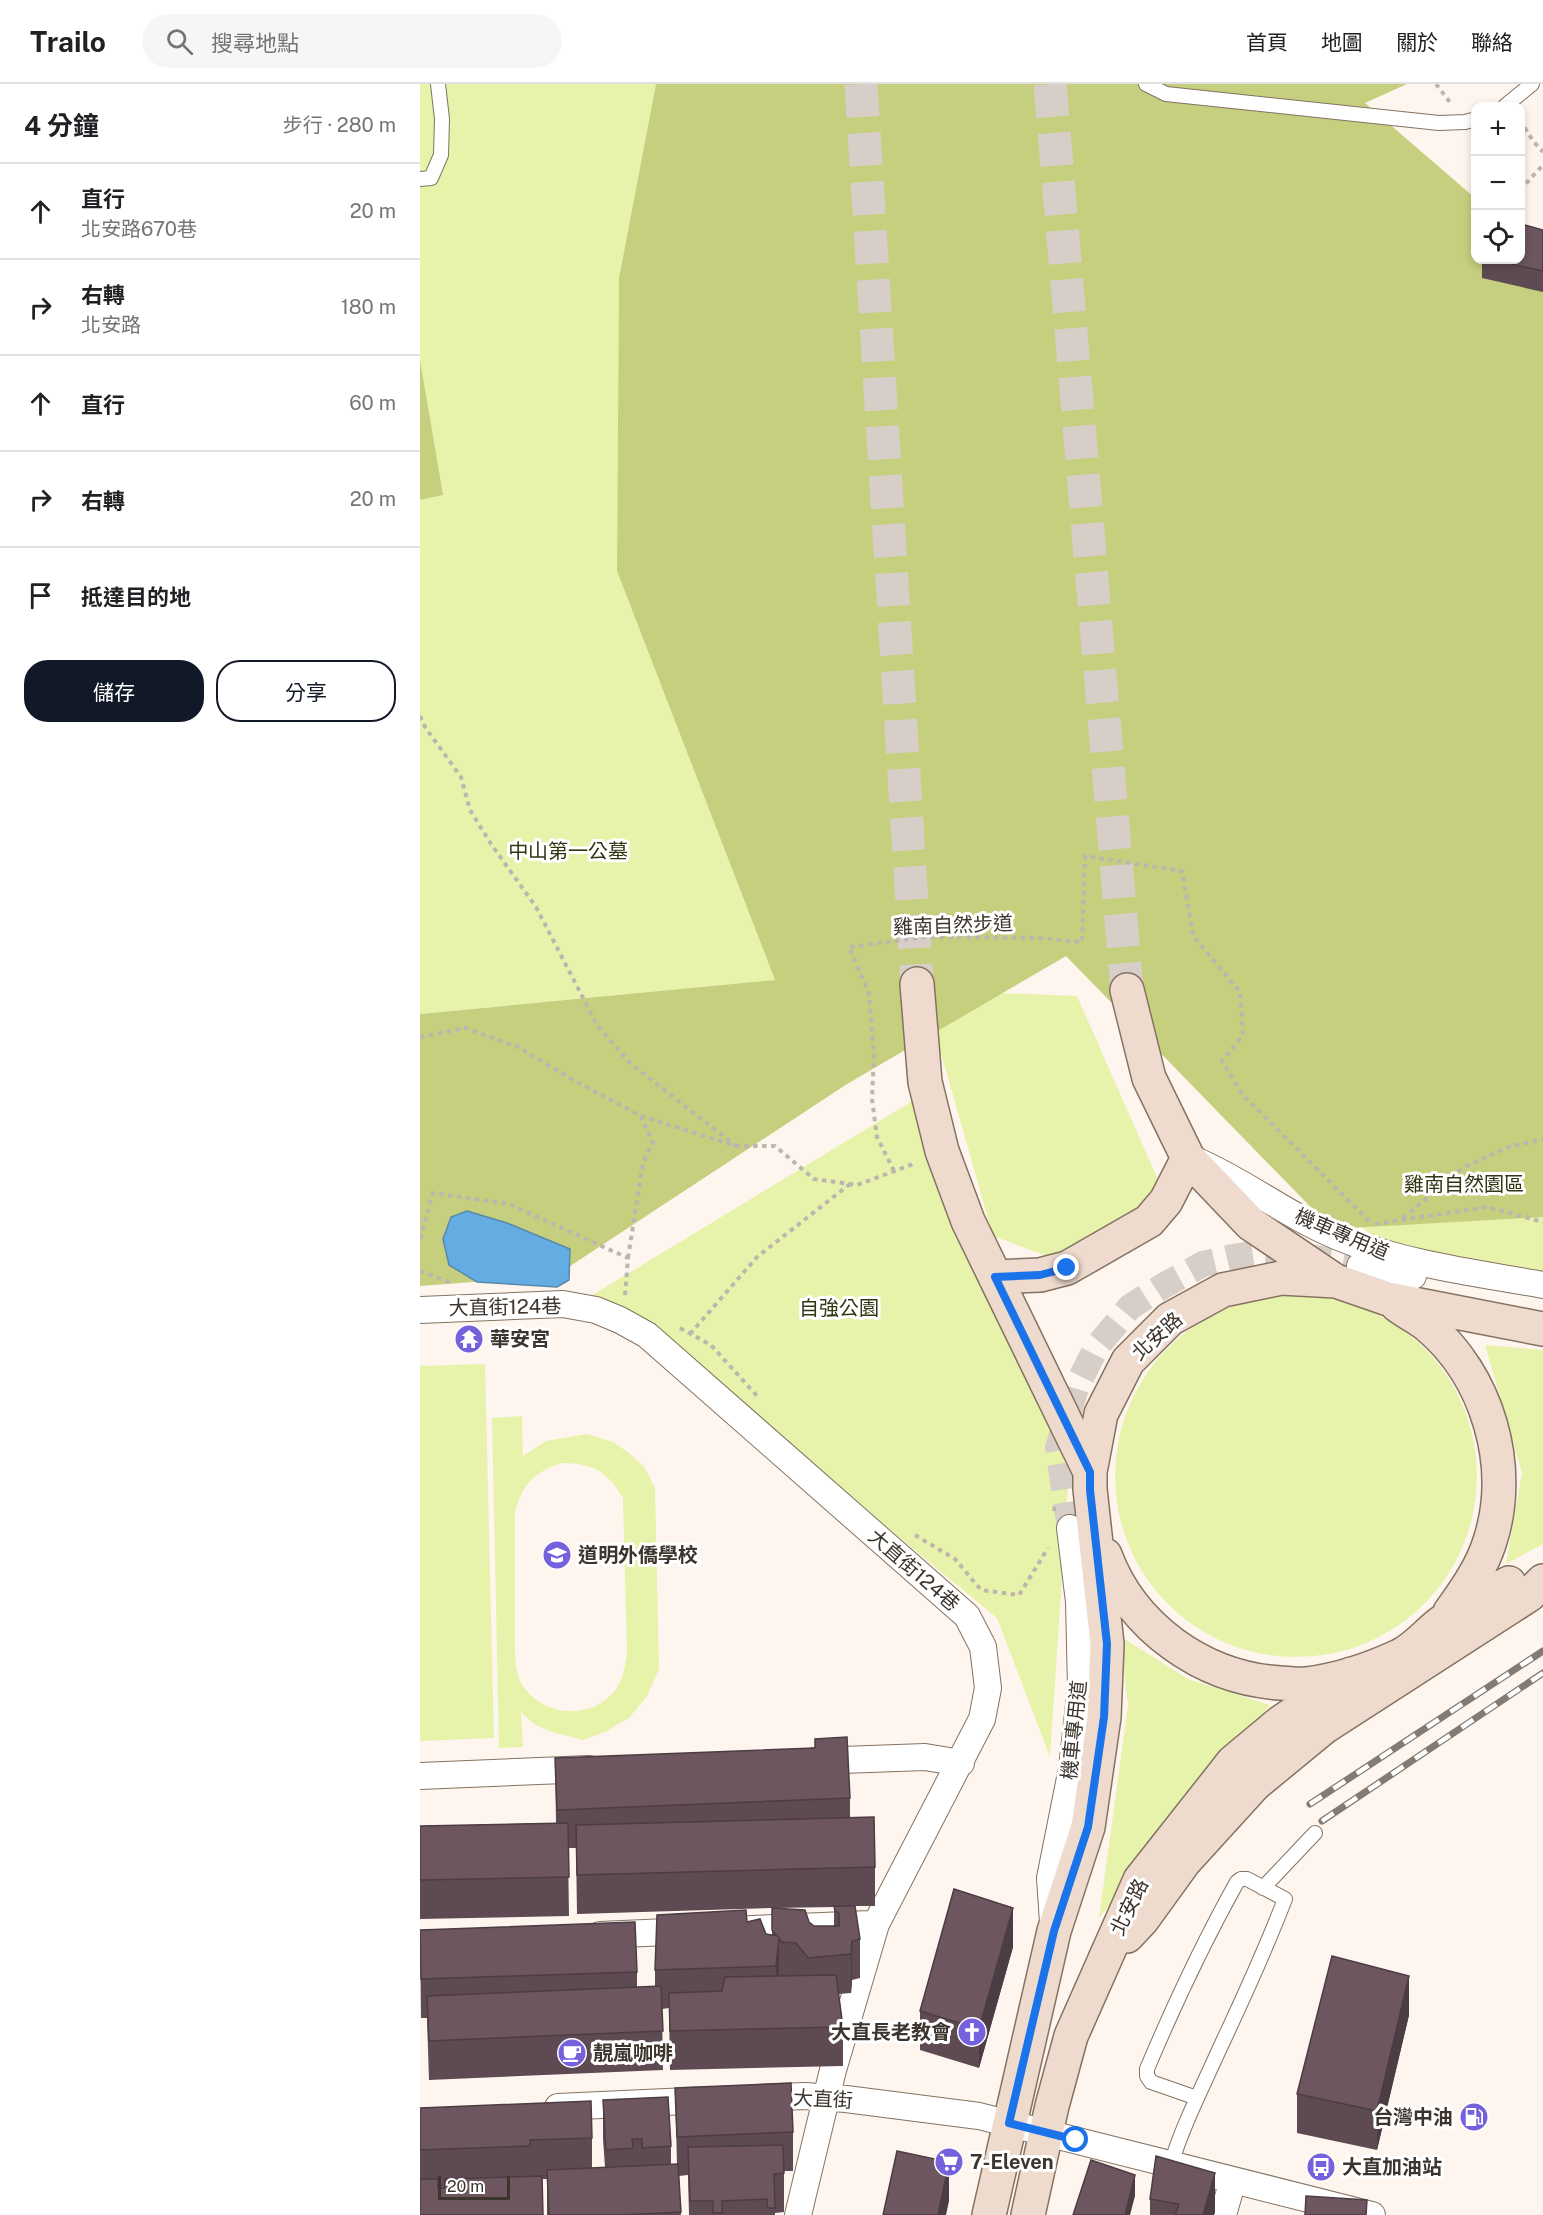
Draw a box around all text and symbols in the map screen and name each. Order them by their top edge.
search box [142,14,562,68]
text: Trailo [30,25,106,58]
icon: search [163,25,196,58]
text: 搜尋地點 [211,30,299,56]
text: 首頁 [1246,30,1288,55]
text: 地圖 [1321,30,1363,55]
text: 關於 [1396,30,1438,55]
text: 聯絡 [1471,30,1513,55]
map controls [1471,102,1525,264]
button: + [1471,102,1525,156]
text: 4 分鐘 [24,110,99,141]
text: 步行 · 280 m [283,113,396,137]
button: − [1471,156,1525,210]
text: 直行 [81,186,125,212]
icon: ahead [24,195,57,228]
text: 20 m [350,199,396,223]
button: locate [1471,210,1525,264]
text: 北安路670巷 [81,217,197,241]
text: 右轉 [81,282,125,308]
icon: right [24,291,57,324]
text: 180 m [341,295,396,319]
text: 北安路 [81,313,141,337]
icon: ahead [24,387,57,420]
text: 60 m [349,391,396,415]
text: 直行 [81,392,125,418]
icon: right [24,483,57,516]
text: 20 m [350,487,396,511]
text: 右轉 [81,488,125,514]
icon: arrive [24,579,57,612]
text: 抵達目的地 [81,584,191,610]
button: 儲存 [24,660,204,722]
button: 分享 [216,660,396,722]
park label: 中山第一公墓 [508,839,628,863]
street label: 雞南自然步道 [893,911,1013,939]
park label: 雞南自然園區 [1404,1172,1524,1196]
street label: 機車專用道 [1291,1203,1393,1265]
route end [1053,1254,1079,1280]
street label: 大直街124巷 [448,1294,562,1320]
park label: 自強公園 [799,1296,879,1320]
street label: 北安路 [1127,1307,1187,1365]
temple icon: 華安宮 [453,1323,485,1355]
place label: 華安宮 [490,1327,550,1351]
street label: 大直街124巷 [864,1524,964,1616]
school or university icon: 道明外僑學校 [541,1539,573,1571]
place label: 道明外僑學校 [578,1543,698,1567]
street label: 機車專用道 [1057,1679,1091,1781]
street label: 北安路 [1105,1875,1153,1939]
church icon: 大直長老教會 [956,2016,988,2048]
place label: 大直長老教會 [831,2020,951,2044]
cafe icon: 靚嵐咖啡 [556,2037,588,2069]
place label: 靚嵐咖啡 [593,2041,673,2065]
street label: 大直街 [792,2085,854,2113]
fuel station icon: 台灣中油 [1458,2101,1490,2133]
place label: 台灣中油 [1373,2105,1453,2129]
route start [1062,2126,1088,2152]
supermarket icon: 7-Eleven [933,2146,965,2178]
place label: 7-Eleven [970,2150,1054,2174]
bus stop icon: 大直加油站 [1305,2151,1337,2183]
place label: 大直加油站 [1342,2155,1442,2179]
scale bar [438,2173,510,2200]
text: 20 m [447,2177,484,2196]

